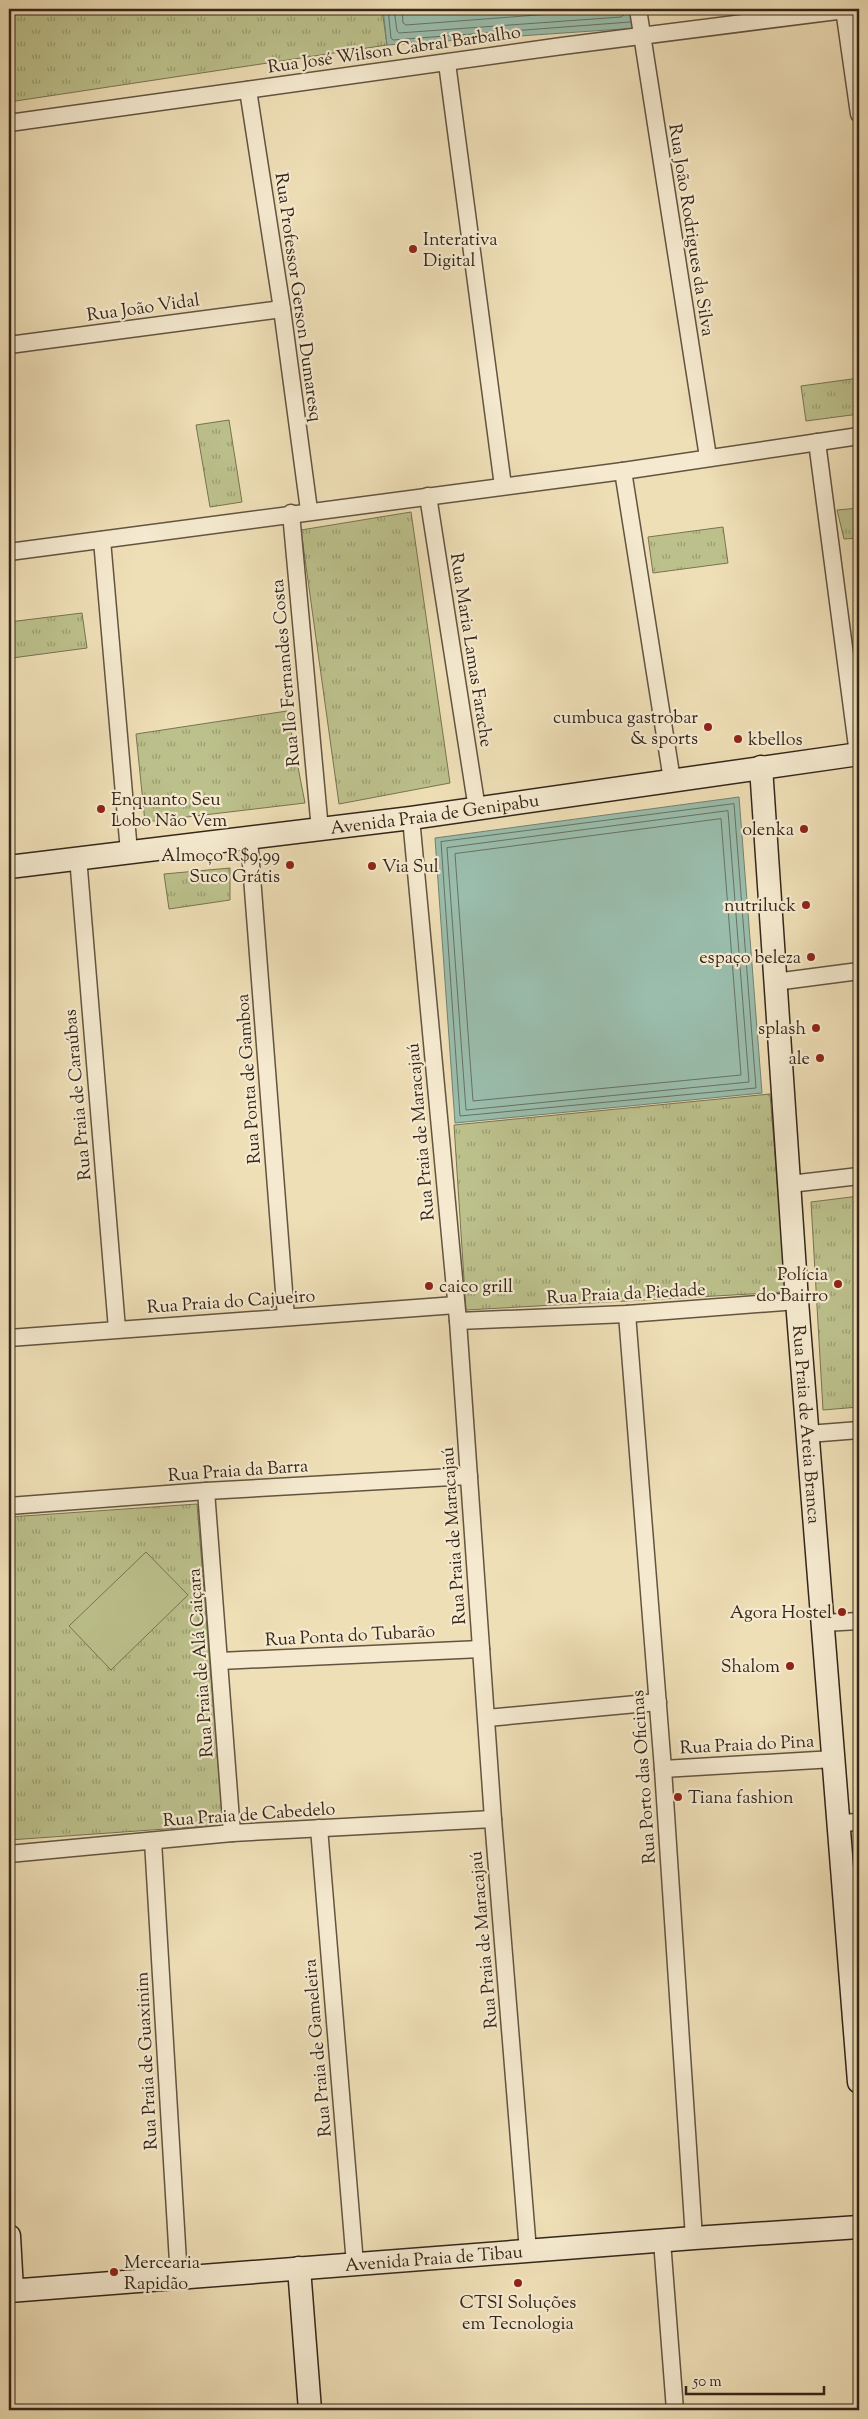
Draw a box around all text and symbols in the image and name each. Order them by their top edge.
street label: Rua José Wilson Cabral Barbalho [266,20,523,82]
street label: Rua João Rodrigues da Silva [660,122,720,338]
street label: Rua Professor Gerson Dumaresq [267,171,327,424]
place label: Interativa Digital [423,228,498,275]
marker: Interativa Digital [407,243,419,255]
street label: Rua João Vidal [85,288,201,330]
street label: Rua Maria Lamas Farache [442,551,498,749]
street label: Rua Ilo Fernandes Costa [266,578,308,768]
place label: cumbuca gastrobar & sports [553,706,698,753]
marker: cumbuca gastrobar & sports [702,721,714,733]
place label: kbellos [748,728,803,754]
marker: kbellos [732,733,744,745]
place label: Enquanto Seu Lobo Não Vem [111,788,227,835]
street label: Avenida Praia de Genipabu [329,789,541,843]
marker: Enquanto Seu Lobo Não Vem [95,803,107,815]
place label: olenka [742,818,794,844]
marker: olenka [798,823,810,835]
place label: Almoço R$9.99 Suco Grátis [161,844,280,891]
place label: Via Sul [382,855,439,881]
marker: Almoço R$9.99 Suco Grátis [284,859,296,871]
marker: Via Sul [366,860,378,872]
place label: nutriluck [724,894,796,920]
marker: nutriluck [800,899,812,911]
place label: espaço beleza [699,946,801,972]
marker: espaço beleza [805,951,817,963]
street label: Rua Ponta de Gamboa [231,993,269,1165]
street label: Rua Praia de Caraúbas [59,1008,99,1182]
place label: splash [758,1017,806,1043]
marker: splash [810,1022,822,1034]
street label: Rua Praia de Maracajaú [401,1042,443,1222]
place label: ale [788,1047,810,1073]
marker: ale [814,1052,826,1064]
place label: Polícia do Bairro [756,1263,828,1310]
place label: caico grill [439,1275,513,1301]
street label: Rua Praia da Piedade [546,1278,706,1312]
marker: Polícia do Bairro [832,1278,844,1290]
marker: caico grill [423,1280,435,1292]
street label: Rua Praia do Cajueiro [146,1284,316,1322]
street label: Rua Praia de Areia Branca [784,1324,826,1525]
street label: Rua Praia de Maracajaú [436,1446,474,1626]
street label: Rua Praia da Barra [167,1454,309,1490]
street label: Rua Praia de Alá Caiçara [182,1567,222,1758]
place label: Agora Hostel [730,1601,832,1627]
marker: Agora Hostel [836,1606,848,1618]
street label: Rua Ponta do Tubarão [264,1620,436,1654]
place label: Shalom [721,1655,780,1681]
marker: Shalom [784,1660,796,1672]
street label: Rua Porto das Oficinas [626,1689,664,1865]
street label: Rua Praia do Pina [679,1729,815,1763]
place label: Tiana fashion [688,1786,794,1812]
marker: Tiana fashion [672,1791,684,1803]
street label: Rua Praia de Cabedelo [162,1797,336,1835]
street label: Rua Praia de Maracajaú [464,1850,506,2030]
street label: Rua Praia de Gameleira [298,1958,340,2138]
street label: Rua Praia de Guaxinim [130,1971,166,2151]
street label: Avenida Praia de Tibau [344,2240,524,2280]
place label: Mercearia Rapidão [124,2251,200,2298]
marker: Mercearia Rapidão [108,2266,120,2278]
marker: CTSI Soluções em Tecnologia [512,2277,524,2289]
place label: CTSI Soluções em Tecnologia [460,2291,576,2338]
scale bar [686,2364,823,2396]
text: 50 m [692,2372,722,2393]

